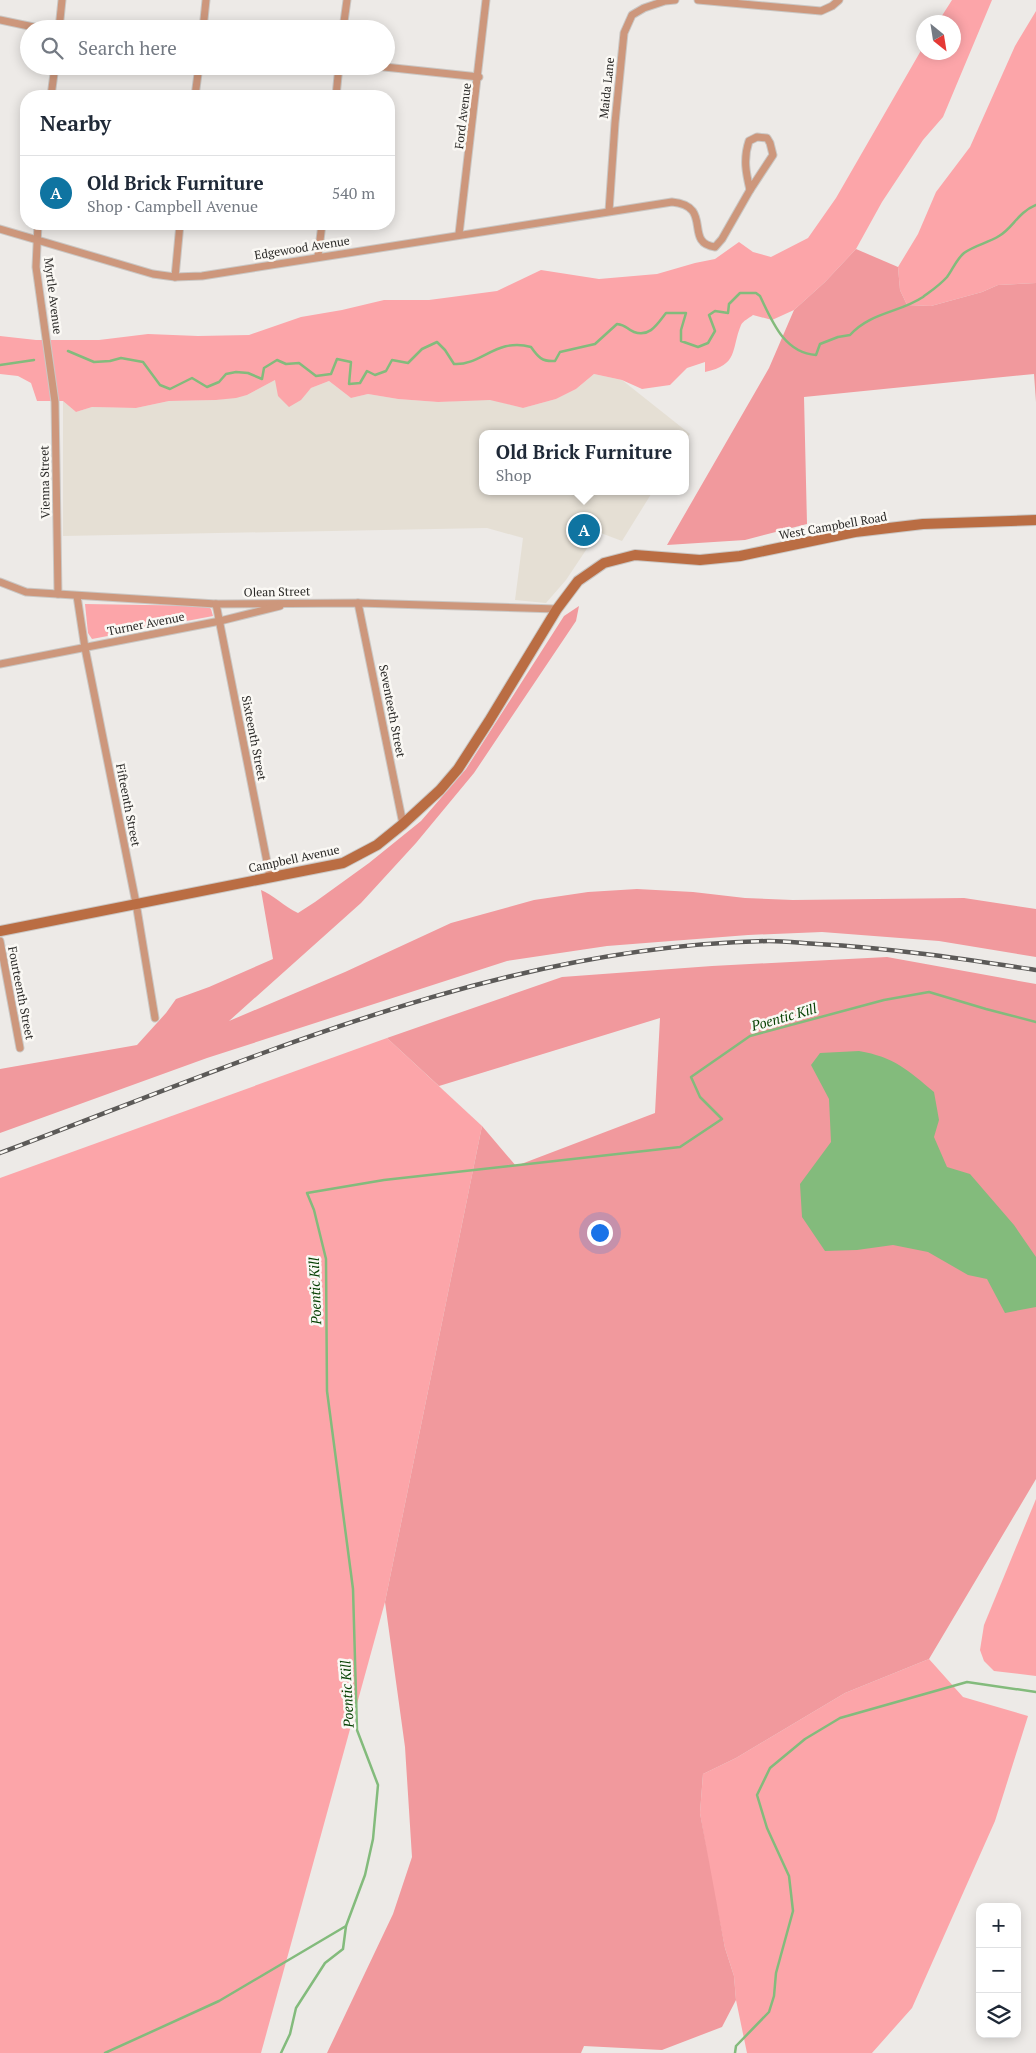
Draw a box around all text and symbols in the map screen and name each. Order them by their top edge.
north arrow [916,15,961,60]
search box [20,20,395,75]
icon: search [38,34,66,62]
text: Search here [78,35,177,60]
street label: Maida Lane [596,57,617,119]
street label: Ford Avenue [451,82,474,150]
text: Nearby [40,109,111,137]
text: Old Brick Furniture [87,170,264,195]
text: A [50,182,62,204]
text: 540 m [332,182,375,204]
text: Shop · Campbell Avenue [87,195,258,217]
street label: Edgewood Avenue [253,233,351,262]
street label: Myrtle Avenue [41,257,66,335]
popup [479,430,689,495]
text: Old Brick Furniture [496,439,672,464]
street label: Vienna Street [36,445,53,519]
text: Shop [496,464,532,486]
street label: West Campbell Road [778,509,888,542]
pin: A [568,511,600,549]
street label: Olean Street [244,583,311,600]
street label: Turner Avenue [106,609,186,638]
street label: Seventeeth Street [376,663,409,759]
street label: Sixteenth Street [239,694,270,782]
street label: Fifteenth Street [113,762,144,848]
street label: Campbell Avenue [247,842,341,875]
street label: Fourteenth Street [5,945,38,1041]
water label: Poentic Kill [748,998,819,1035]
your location [587,1220,613,1246]
water label: Poentic Kill [304,1257,325,1326]
water label: Poentic Kill [335,1660,358,1729]
map controls [976,1903,1021,2038]
button: + [976,1903,1021,1948]
button: − [976,1948,1021,1993]
button: layers [976,1993,1021,2038]

